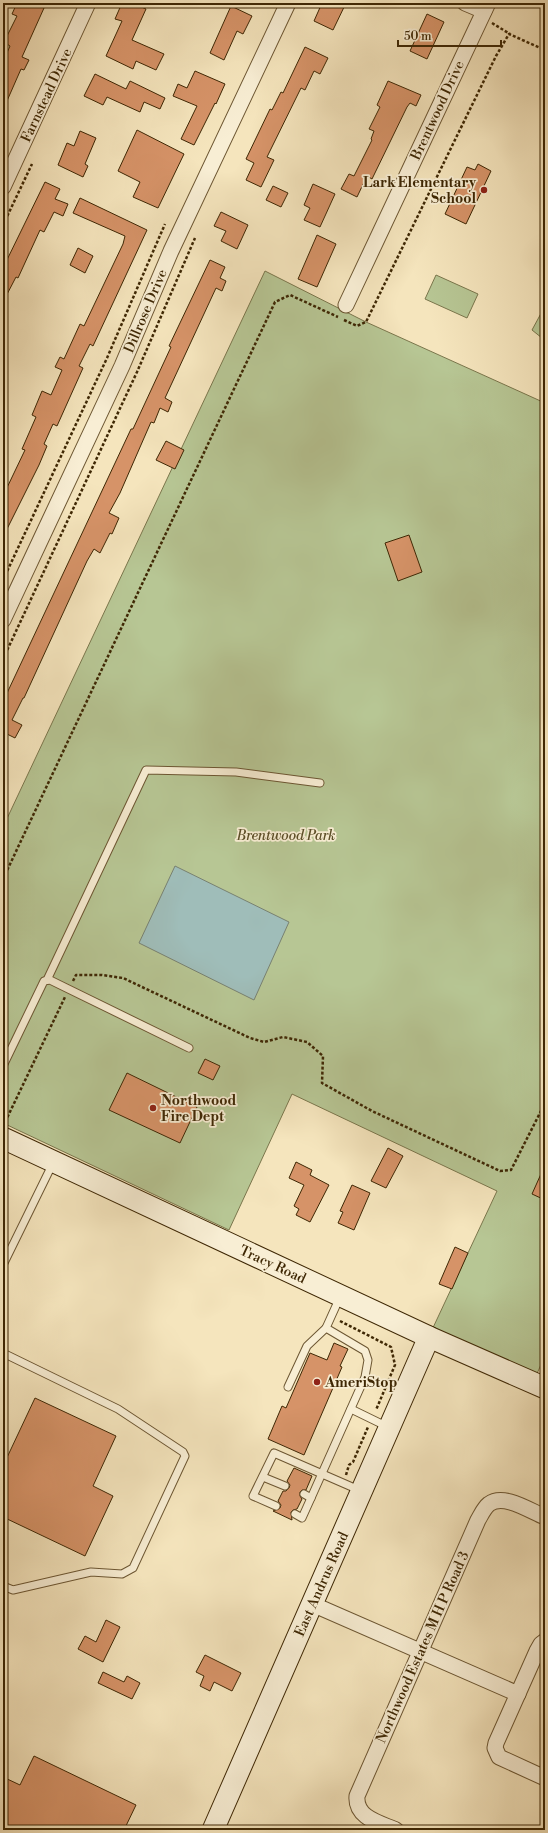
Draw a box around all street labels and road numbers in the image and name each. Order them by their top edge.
street label: Farnstead Drive [17,46,77,145]
street label: Brentwood Drive [407,58,469,164]
street label: Dillrose Drive [120,267,172,356]
street label: Tracy Road [236,1242,309,1288]
street label: East Andrus Road [291,1529,353,1640]
street label: Northwood Estates M H P Road 3 [372,1548,474,1746]

